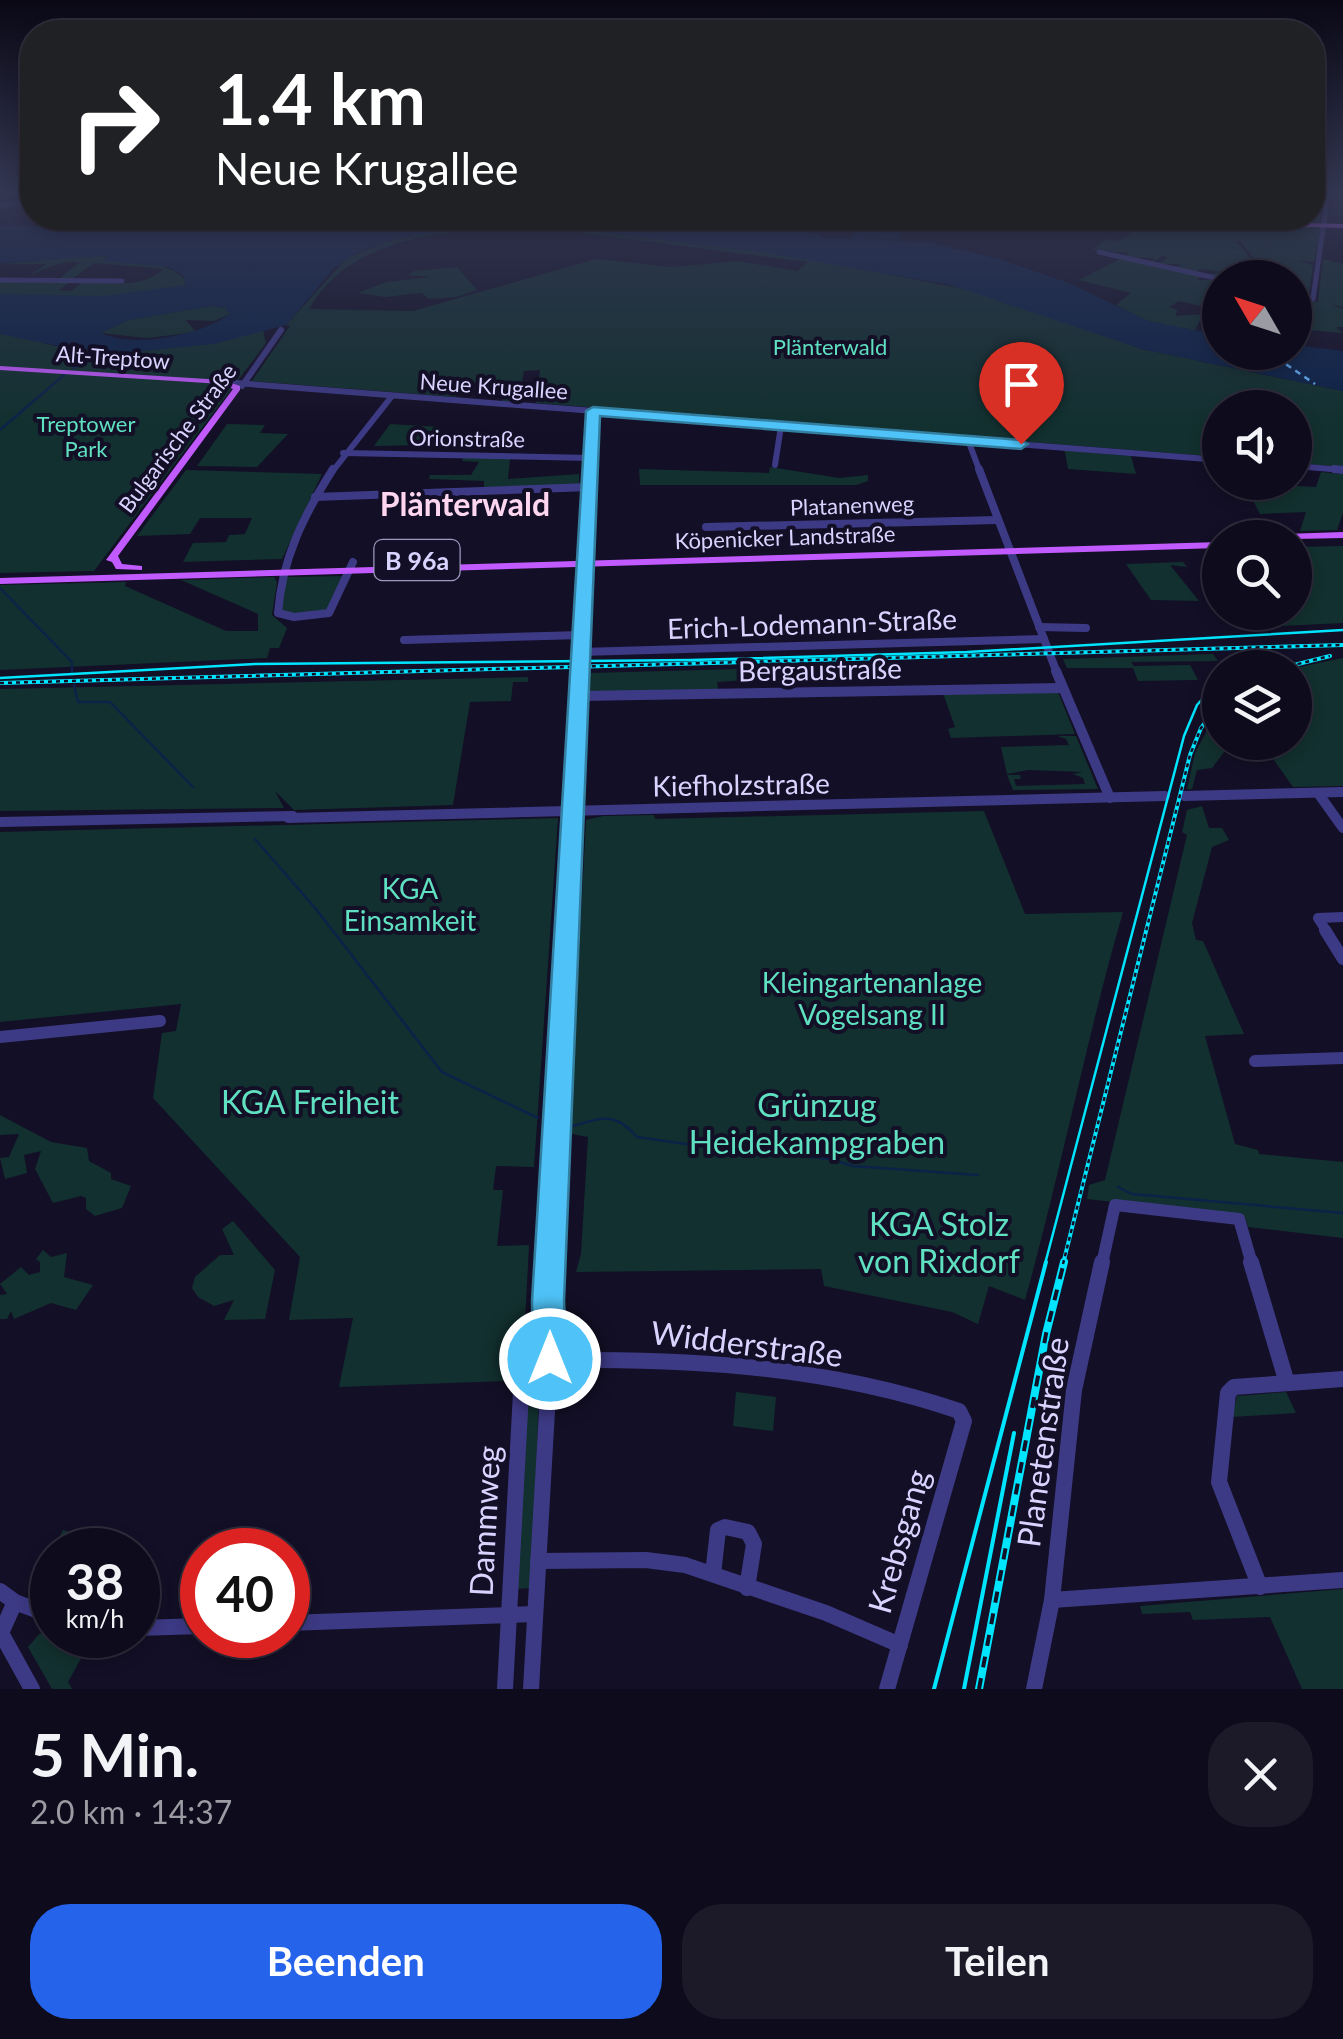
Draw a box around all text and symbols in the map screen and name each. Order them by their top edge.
text: 1.4 km [215,56,426,140]
icon: right [50,60,180,190]
text: Neue Krugallee [215,141,519,195]
north arrow [1202,260,1312,370]
map controls [1202,260,1312,760]
park label: Plänterwald [773,333,887,360]
street label: Alt-Treptow [55,340,171,374]
pin [979,342,1064,445]
icon: arrive [994,357,1049,412]
street label: Bulgarische Straße [112,358,242,518]
street label: Neue Krugallee [419,367,569,405]
button: sound [1202,390,1312,500]
park label: Treptower Park [37,410,135,462]
street label: Orionstraße [409,423,525,453]
district label: Plänterwald [380,484,550,523]
street label: Platanenweg [789,489,915,521]
street label: Köpenicker Landstraße [674,520,896,554]
button: search [1202,520,1312,630]
road number: B 96a [374,540,460,580]
street label: Erich-Lodemann-Straße [667,601,957,645]
button: layers [1202,650,1312,760]
street label: Bergaustraße [738,651,902,687]
street label: Kiefholzstraße [652,765,830,803]
park label: KGA Einsamkeit [344,871,476,937]
park label: Kleingartenanlage Vogelsang II [762,965,982,1031]
park label: KGA Freiheit [221,1082,400,1121]
park label: Grünzug Heidekampgraben [689,1085,945,1161]
park label: KGA Stolz von Rixdorf [858,1204,1020,1280]
position arrow [498,1307,602,1411]
street label: Widderstraße [649,1312,845,1374]
street label: Planetenstraße [1008,1335,1076,1549]
street label: Dammweg [461,1445,507,1597]
street label: Krebsgang [859,1465,937,1617]
speed limit sign: 40 [180,1528,310,1658]
text: 38 [66,1551,124,1611]
text: km/h [66,1603,124,1633]
text: 5 Min. [30,1718,199,1790]
button: close [1208,1722,1313,1827]
text: 2.0 km · 14:37 [30,1792,232,1831]
button: Beenden [30,1904,662,2019]
button: Teilen [682,1904,1313,2019]

